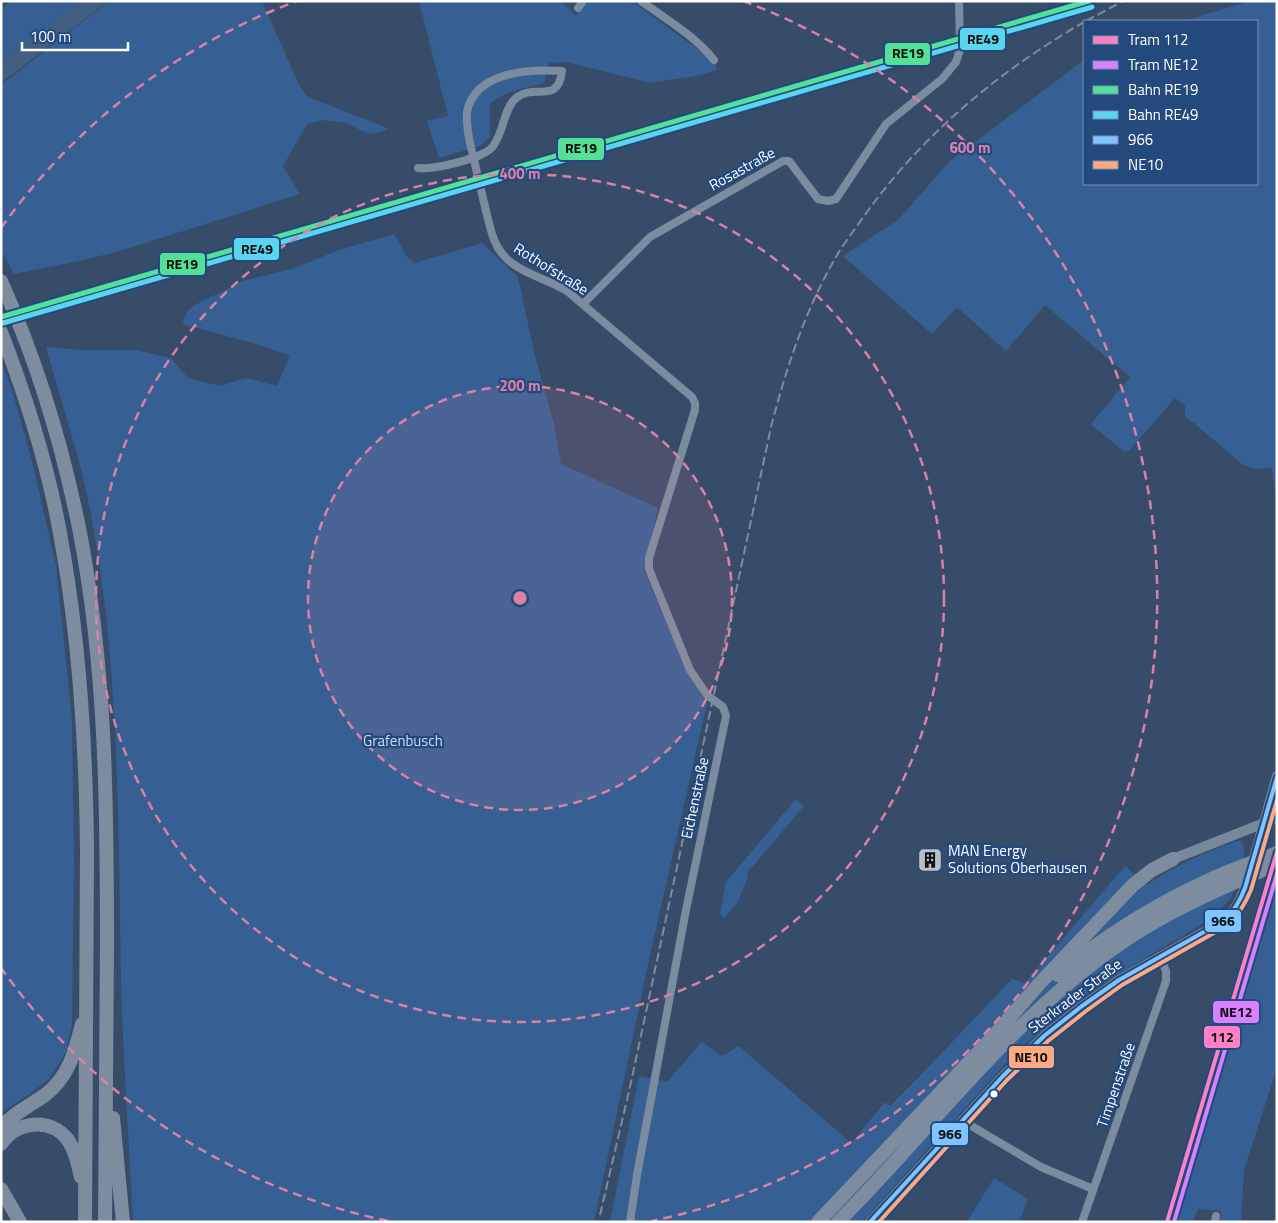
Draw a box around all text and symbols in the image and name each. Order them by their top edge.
scale bar [22,20,129,52]
legend [1083,20,1258,185]
text: 100 m [30,25,71,48]
line badge: RE49 [959,27,1006,51]
text: RE49 [967,28,999,49]
text: Tram 112 [1128,28,1188,51]
line badge: RE19 [884,42,931,66]
text: RE19 [892,42,924,63]
text: Tram NE12 [1128,53,1198,76]
text: Bahn RE19 [1128,78,1199,101]
text: Bahn RE49 [1128,103,1199,126]
text: 966 [1128,128,1153,151]
text: 600 m [949,136,991,159]
line badge: RE19 [557,137,605,161]
text: RE19 [565,137,597,158]
street label: Rosastraße [704,141,779,196]
text: NE10 [1128,153,1163,176]
text: 400 m [499,162,541,185]
street label: Rothofstraße [509,236,593,301]
line badge: RE49 [233,237,280,261]
text: RE49 [241,238,273,259]
line badge: RE19 [159,252,206,276]
text: RE19 [166,253,198,274]
text: 200 m [499,374,541,397]
centre of rings [511,589,529,607]
park label: Grafenbusch [363,729,443,752]
street label: Eichenstraße [675,755,714,841]
place label: MAN Energy Solutions Oberhausen [948,839,1087,879]
building icon: MAN Energy Solutions Oberhausen [917,847,943,873]
line badge: 966 [1204,909,1242,933]
text: 966 [1211,910,1235,931]
street label: Sterkrader Straße [1023,953,1126,1039]
line badge: NE12 [1212,1000,1260,1024]
text: NE12 [1219,1001,1253,1022]
line badge: 112 [1203,1025,1241,1049]
text: 112 [1210,1026,1234,1047]
street label: Timpenstraße [1090,1039,1141,1130]
line badge: NE10 [1008,1045,1055,1069]
text: NE10 [1014,1046,1048,1067]
unlabelled marker [989,1089,999,1099]
line badge: 966 [931,1122,969,1146]
text: 966 [938,1123,962,1144]

